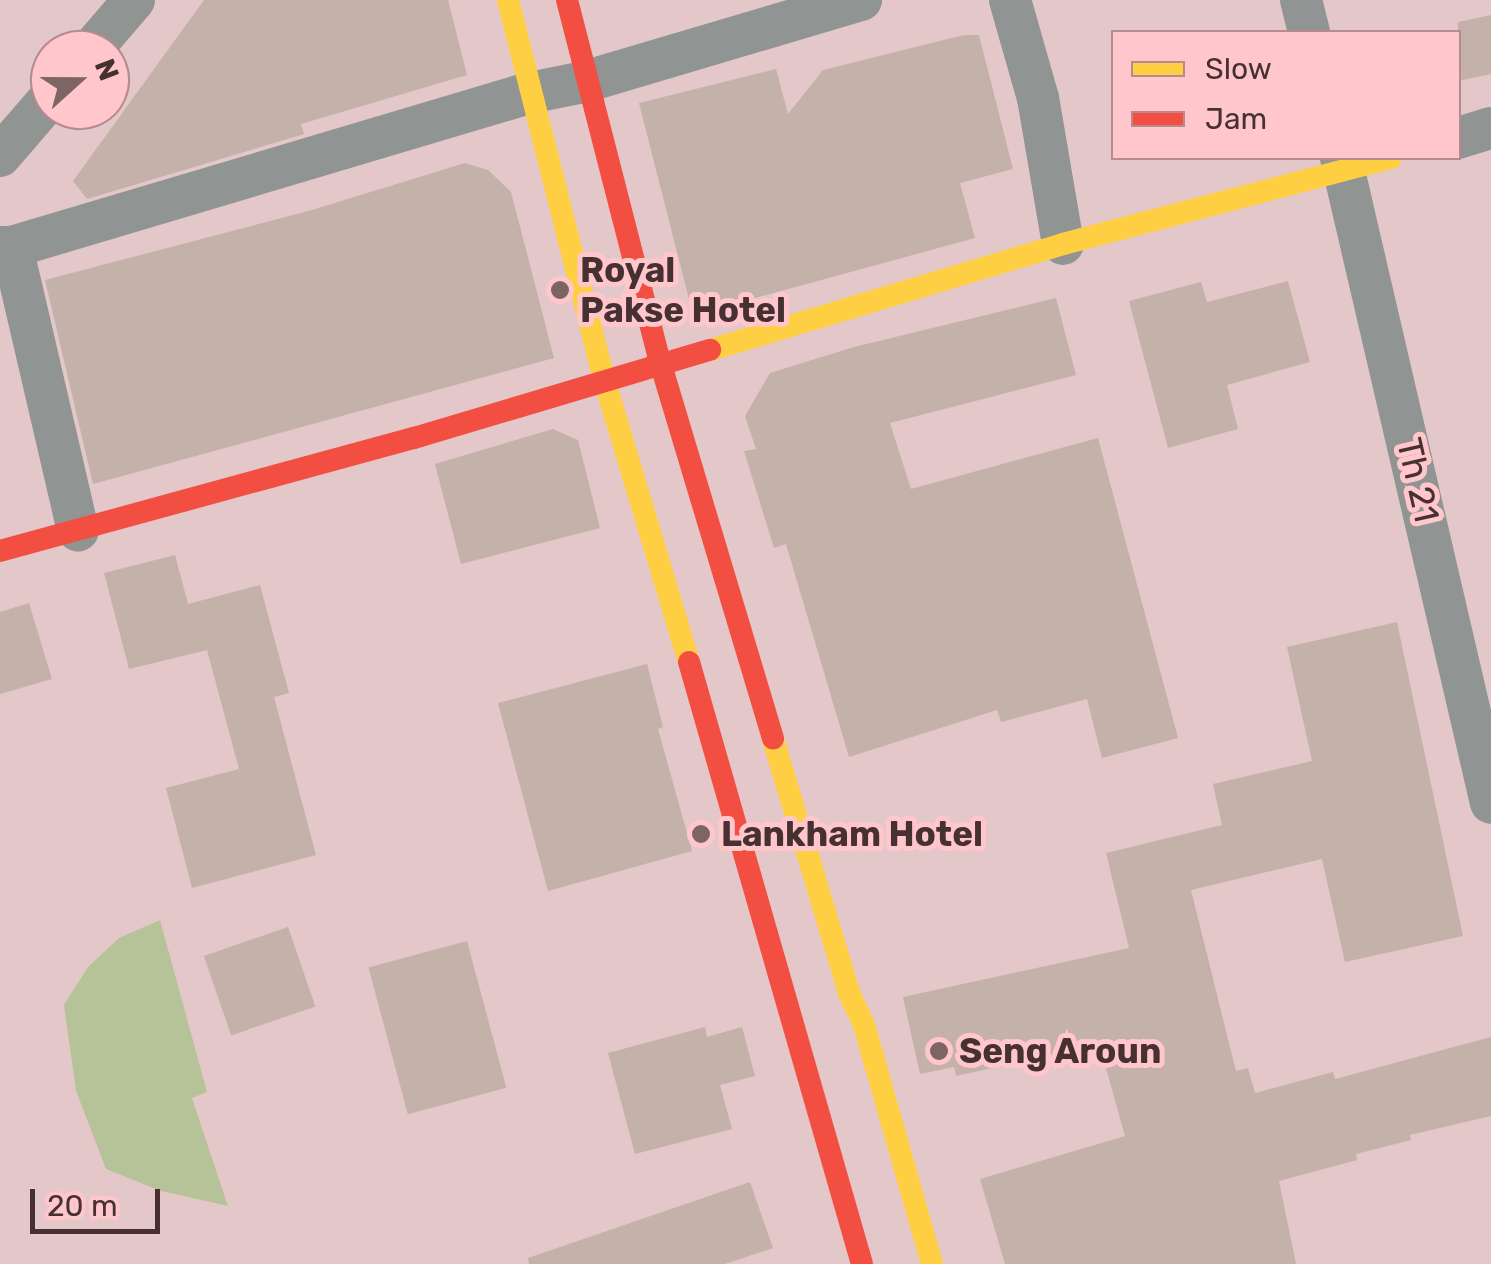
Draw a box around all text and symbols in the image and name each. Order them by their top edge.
north arrow [30,30,130,130]
legend [1111,30,1461,160]
text: Slow [1205,51,1272,87]
text: N [88,54,126,85]
text: Jam [1205,101,1267,137]
place label: Royal Pakse Hotel [580,249,786,331]
marker: Royal Pakse Hotel [549,279,571,301]
street label: Th 21 [1388,434,1448,526]
place label: Lankham Hotel [721,813,983,855]
marker: Lankham Hotel [690,823,712,845]
place label: Seng Aroun [959,1030,1162,1072]
marker: Seng Aroun [928,1040,950,1062]
scale bar [35,1169,165,1231]
text: 20 m [47,1188,118,1224]

